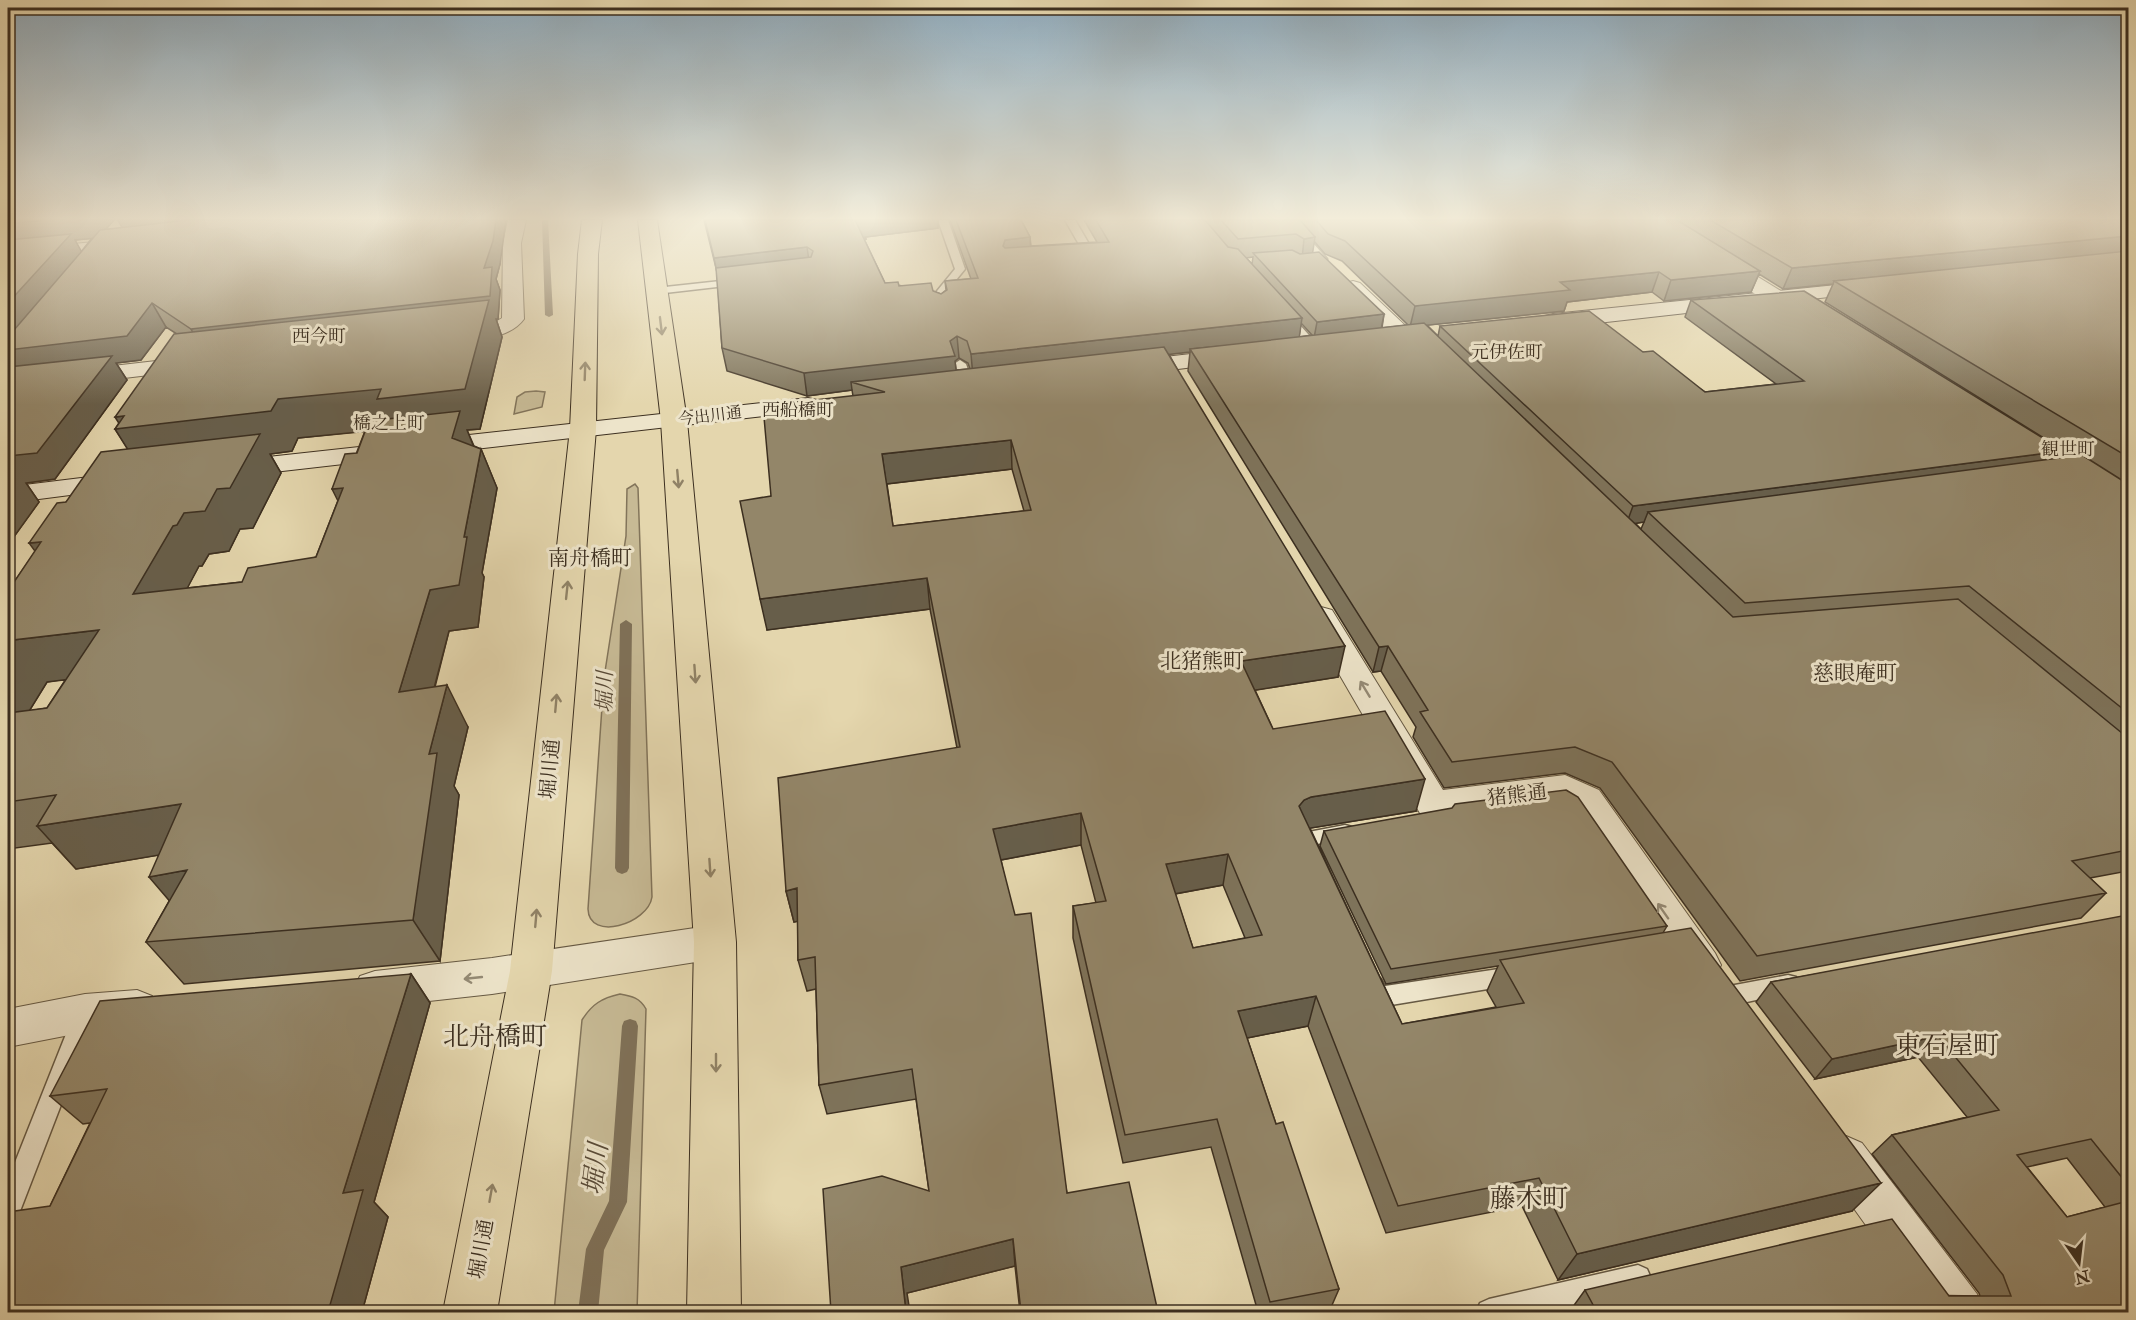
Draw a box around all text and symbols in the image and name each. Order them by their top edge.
one-way arrow [655,316,666,336]
district label: 西今町 [292,325,346,348]
district label: 元伊佐町 [1471,341,1543,364]
one-way arrow [579,361,591,381]
district label: 西船橋町 [762,399,834,422]
street label: 今出川通 [677,402,743,430]
district label: 橋之上町 [353,412,425,435]
district label: 観世町 [2041,438,2095,461]
one-way arrow [673,469,684,489]
district label: 南舟橋町 [548,545,632,572]
one-way arrow [562,581,573,601]
district label: 北猪熊町 [1160,648,1244,675]
district label: 慈眼庵町 [1813,660,1897,687]
one-way arrow [690,663,701,683]
water label: 堀川 [591,669,619,713]
one-way arrow [1358,681,1370,698]
one-way arrow [551,693,562,713]
street label: 堀川通 [535,738,565,800]
street label: 猪熊通 [1486,779,1548,811]
one-way arrow [704,858,715,878]
one-way arrow [1657,903,1669,919]
one-way arrow [531,908,542,928]
one-way arrow [464,973,484,984]
district label: 北舟橋町 [443,1021,547,1053]
district label: 東石屋町 [1895,1030,1999,1062]
one-way arrow [710,1052,722,1072]
water label: 堀川 [577,1138,615,1197]
district label: 藤木町 [1490,1183,1568,1215]
one-way arrow [486,1184,497,1203]
street label: 堀川通 [463,1217,499,1281]
north arrow [2049,1233,2109,1293]
text: N [2072,1265,2093,1288]

